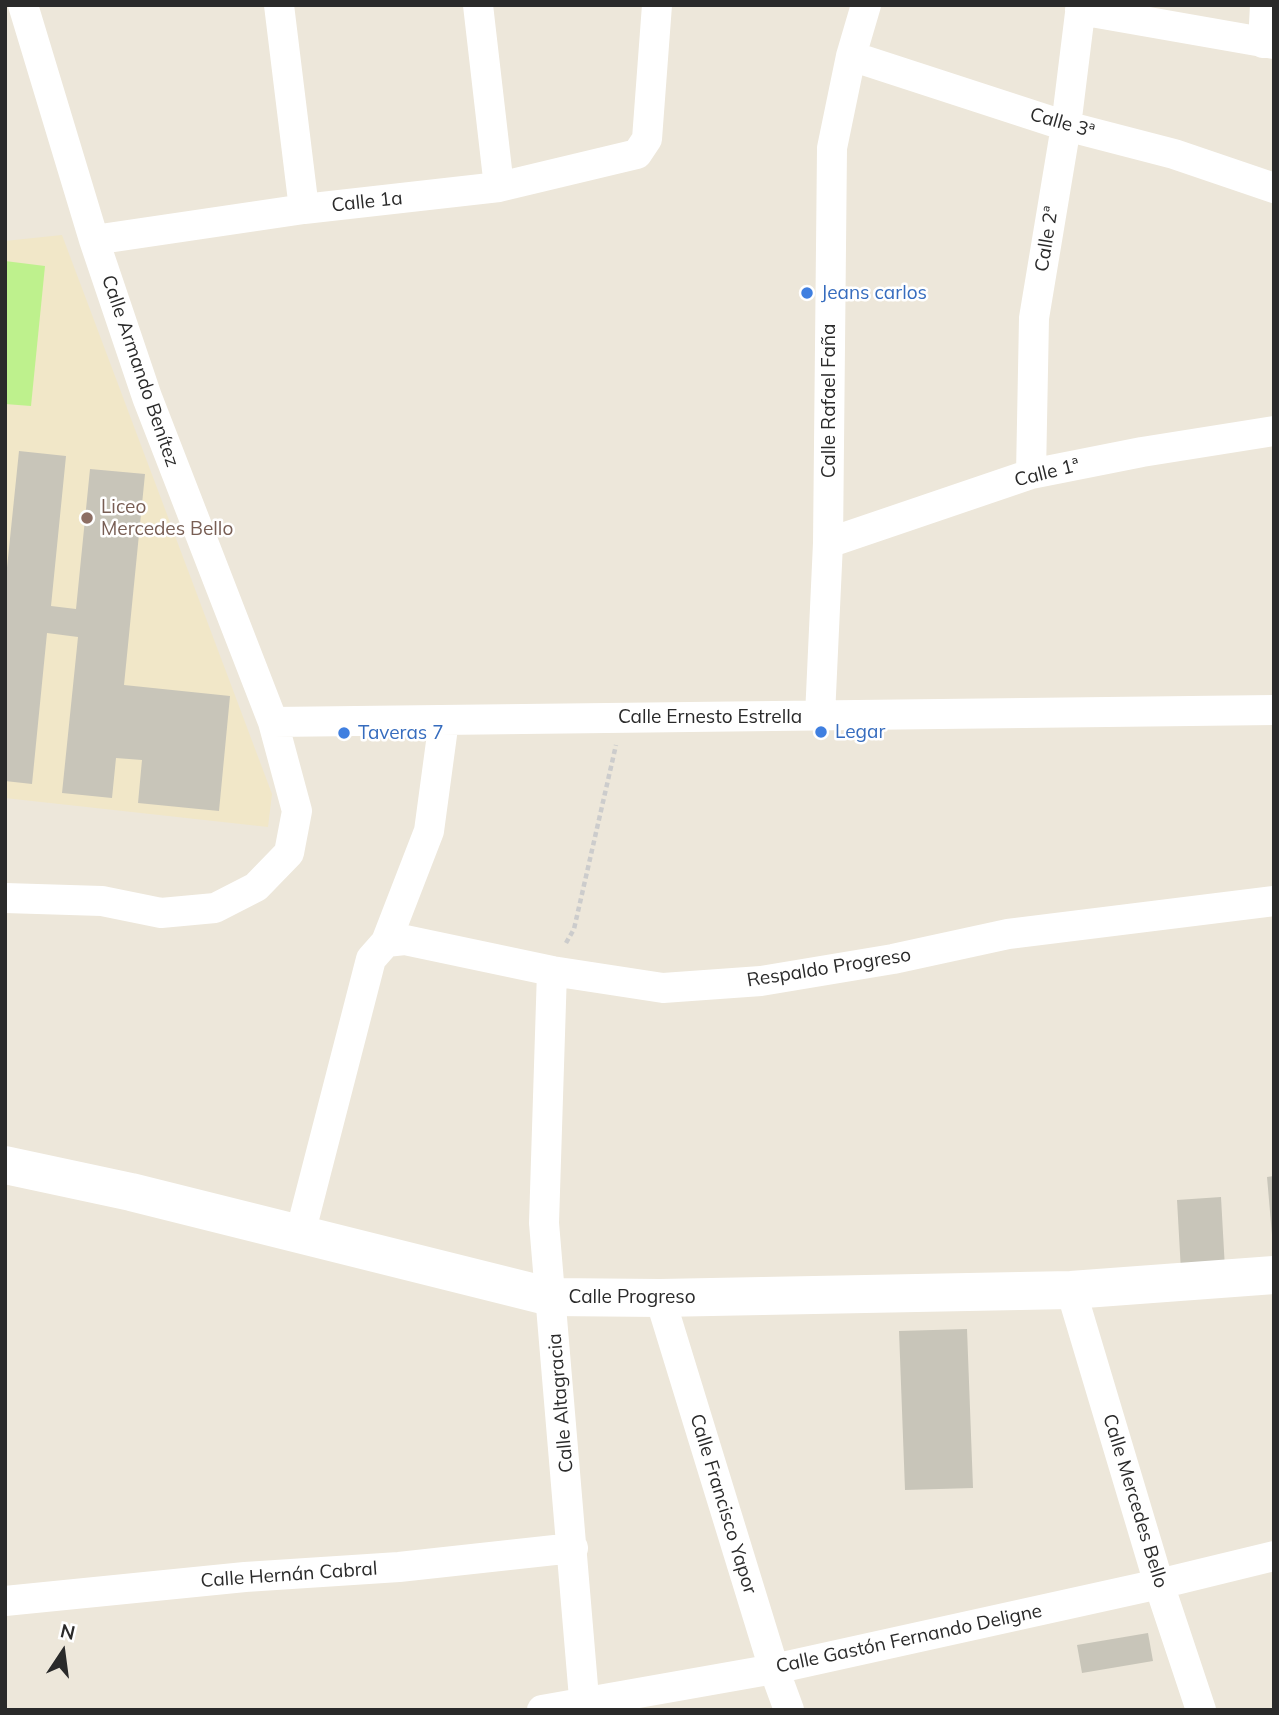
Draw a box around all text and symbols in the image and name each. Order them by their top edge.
street label: Calle 3ª [1027,103,1097,143]
street label: Calle 1a [330,187,404,217]
street label: Calle 2ª [1031,205,1063,273]
street label: Calle Armando Benítez [96,272,184,470]
place label: Jeans carlos [821,282,927,304]
marker: Jeans carlos [799,285,815,301]
street label: Calle Rafael Faña [818,324,840,478]
street label: Calle 1ª [1012,454,1082,492]
place label: Liceo Mercedes Bello [101,496,233,540]
marker: Liceo Mercedes Bello [79,510,95,526]
street label: Calle Ernesto Estrella [618,706,802,728]
place label: Legar [835,721,885,743]
place label: Taveras 7 [358,722,444,744]
marker: Legar [813,724,829,740]
marker: Taveras 7 [336,725,352,741]
street label: Respaldo Progreso [745,944,913,992]
street label: Calle Progreso [568,1286,696,1308]
street label: Calle Altagracia [544,1332,578,1474]
street label: Calle Francisco Yapor [685,1411,761,1597]
street label: Calle Mercedes Bello [1098,1411,1172,1591]
street label: Calle Hernán Cabral [200,1557,378,1593]
street label: Calle Gastón Fernando Deligne [774,1600,1044,1678]
north arrow [28,1617,98,1687]
text: N [58,1618,77,1645]

